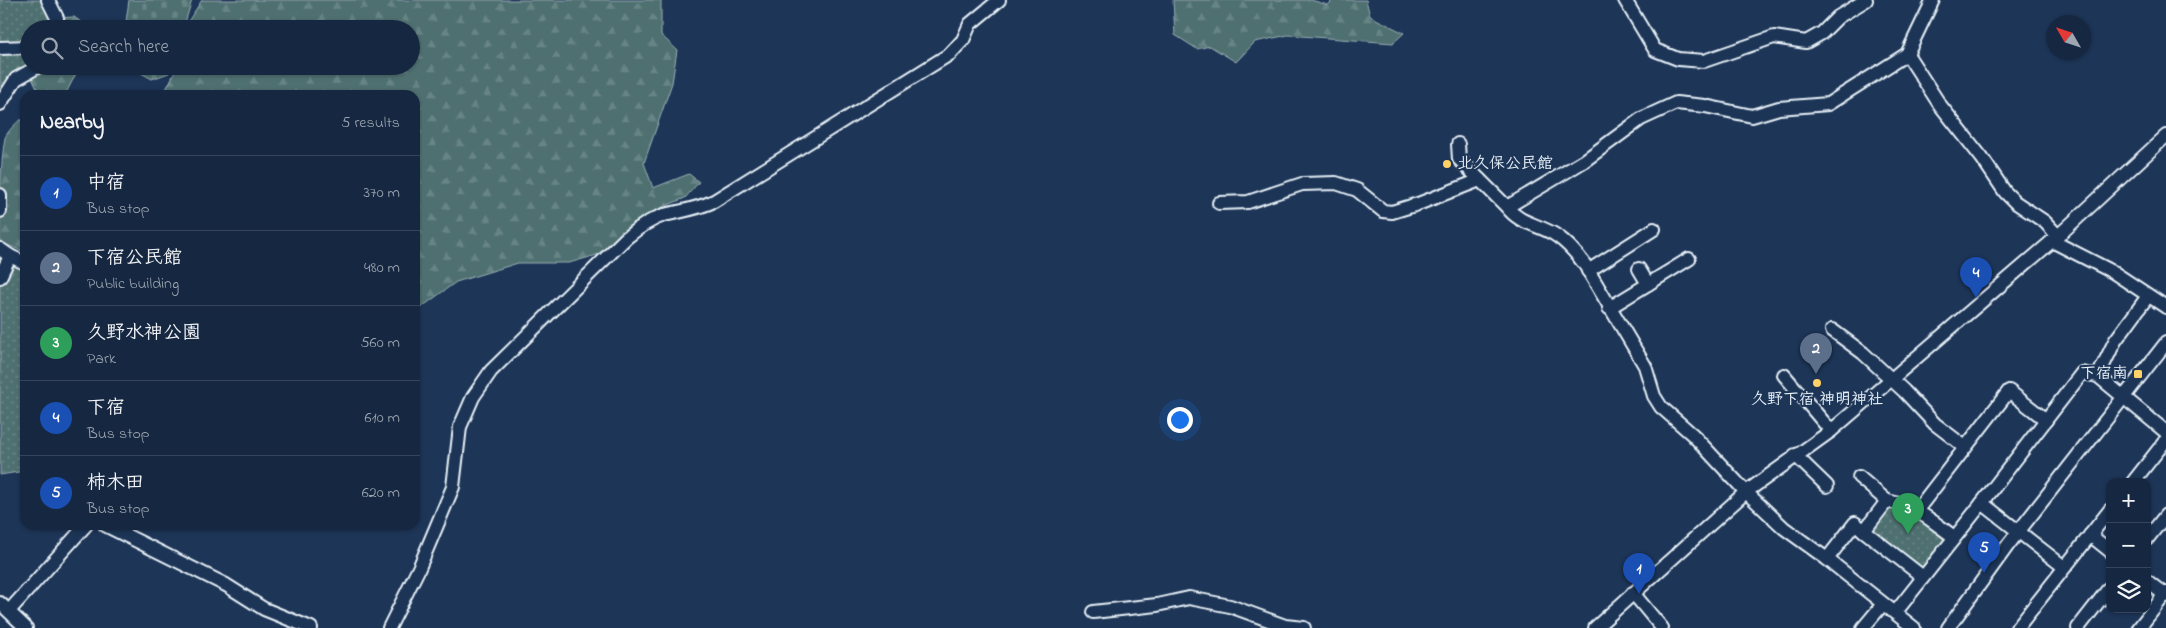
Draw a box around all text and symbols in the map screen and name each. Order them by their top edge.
north arrow [2046,15,2091,60]
search box [20,20,420,75]
icon: search [38,34,66,62]
text: Search here [78,34,169,61]
text: Nearby [40,108,104,138]
text: 5 results [341,111,400,135]
place label: 北久保公民館 [1457,152,1553,176]
marker: 北久保公民館 [1441,158,1453,170]
text: 中宿 [87,170,125,197]
text: 1 [53,181,59,205]
text: 370 m [363,181,400,205]
text: Bus stop [87,197,150,221]
text: 下宿公民館 [87,245,182,272]
text: 2 [52,256,60,280]
text: 480 m [364,256,400,280]
pin: 4 [1960,257,1992,298]
text: Public building [87,272,179,296]
text: 久野水神公園 [87,320,201,347]
text: 3 [53,331,59,355]
text: 560 m [360,331,400,355]
pin: 2 [1800,333,1832,374]
text: Park [87,347,116,371]
place label: 下宿南 [2080,362,2128,386]
marker: 下宿南 [2132,368,2144,380]
marker: 久野下宿 神明神社 [1811,377,1823,389]
place label: 久野下宿 神明神社 [1751,388,1883,412]
text: 下宿 [87,395,125,422]
text: 4 [53,406,59,430]
text: 610 m [365,406,400,430]
your location [1167,407,1193,433]
text: Bus stop [87,422,150,446]
text: 柿木田 [87,470,144,497]
map controls [2106,478,2151,613]
button: + [2106,478,2151,523]
text: 5 [51,481,61,505]
text: 620 m [362,481,400,505]
pin: 3 [1892,493,1924,534]
text: Bus stop [87,497,150,521]
button: − [2106,523,2151,568]
pin: 5 [1968,532,2000,573]
pin: 1 [1623,553,1655,594]
button: layers [2106,568,2151,613]

